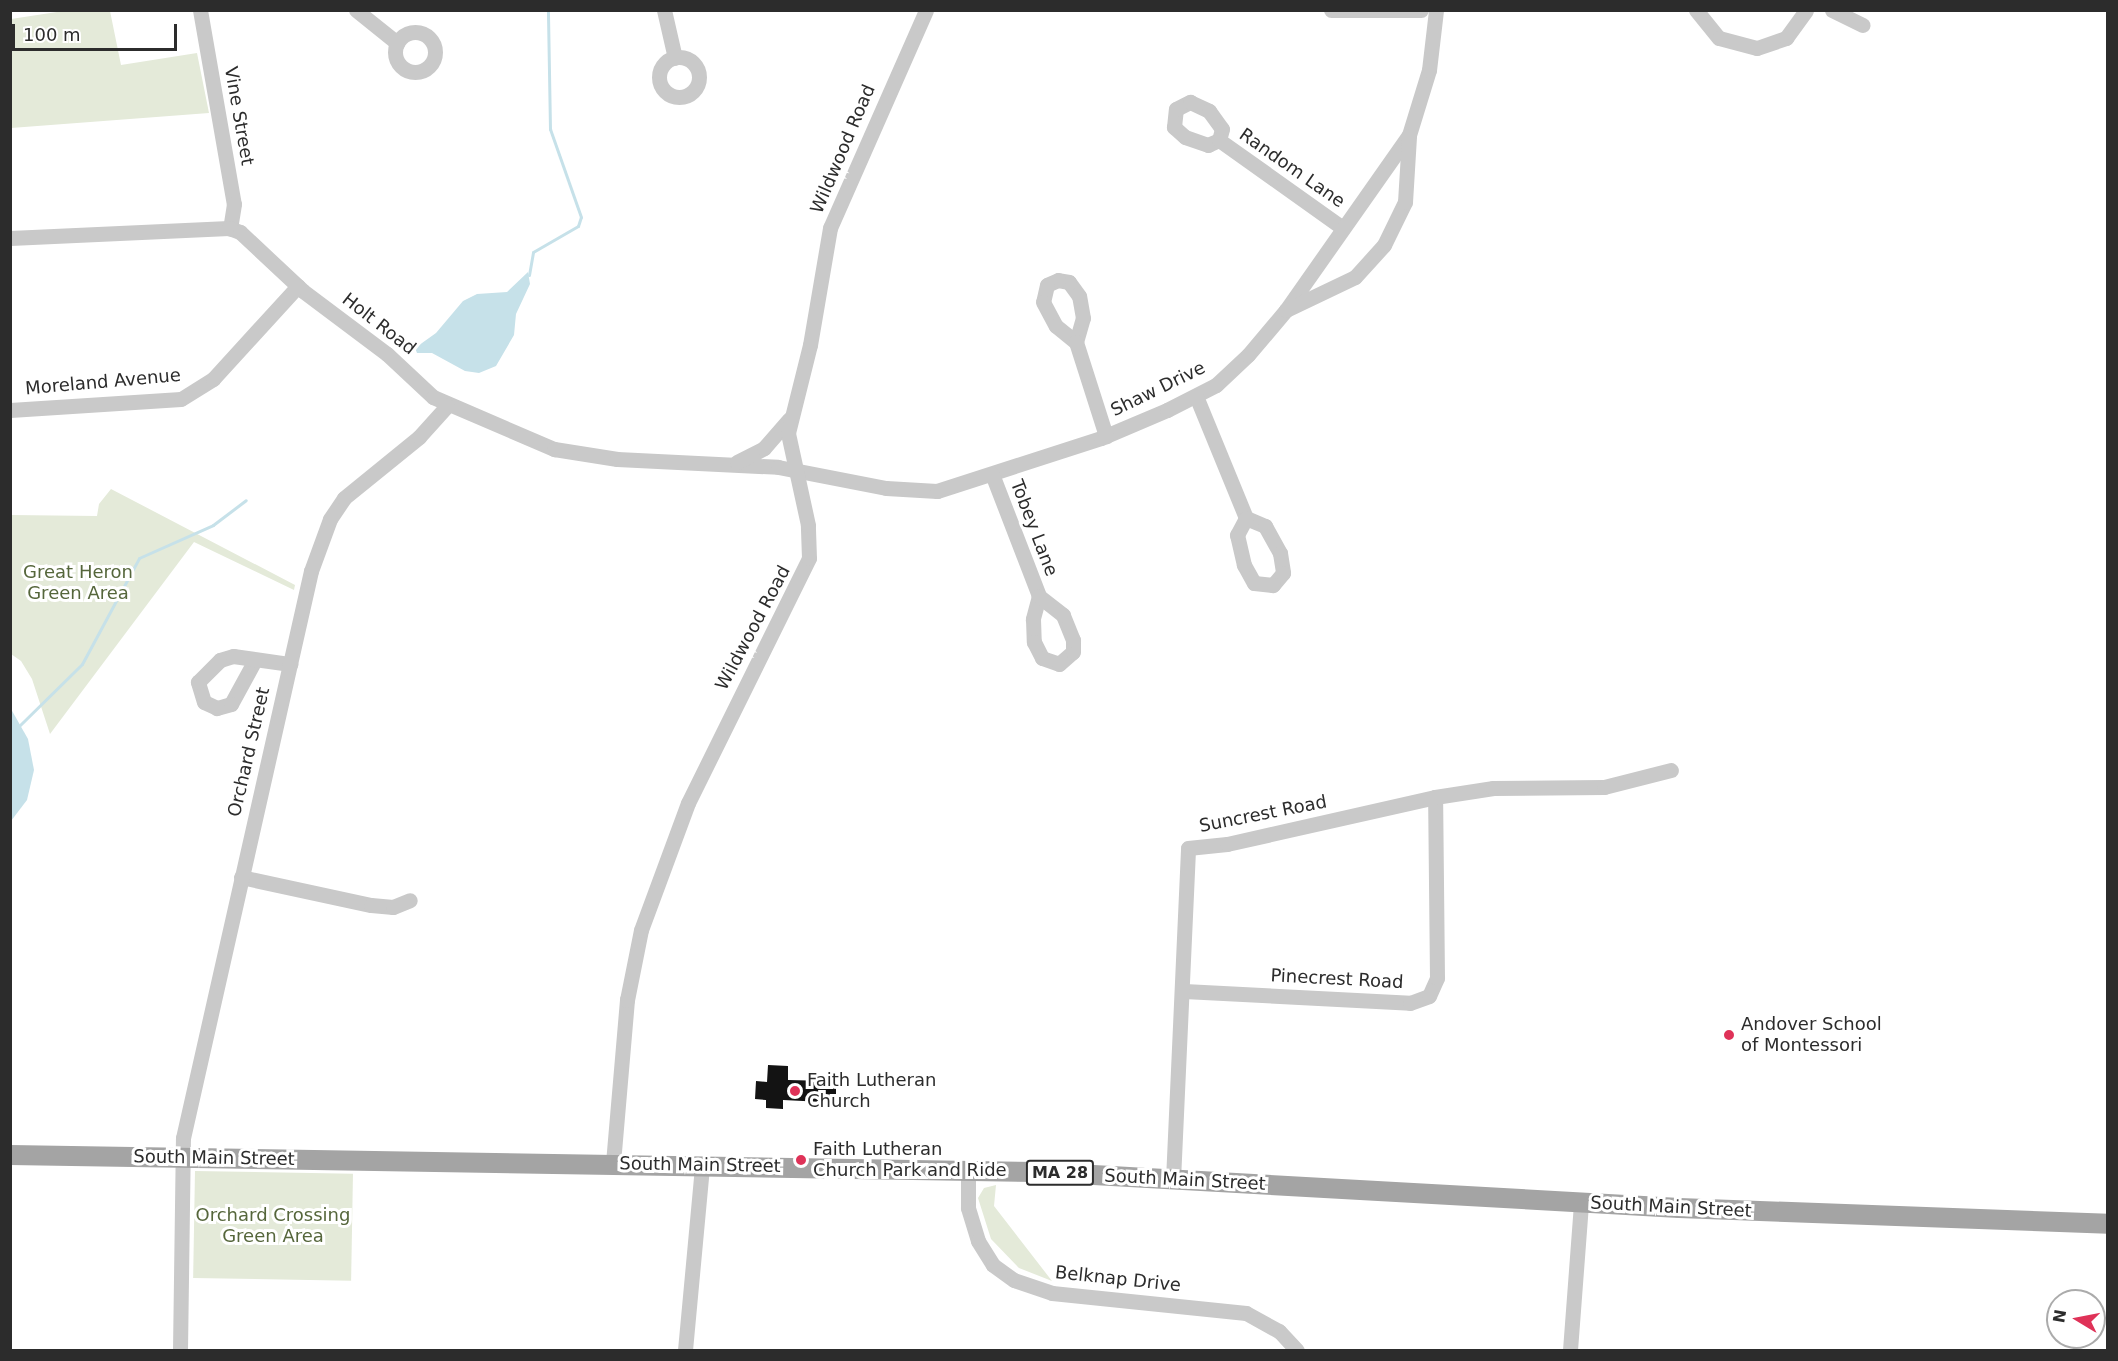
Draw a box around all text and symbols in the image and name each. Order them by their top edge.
scale bar [15,12,180,50]
text: 100 m [23,24,81,45]
street label: Vine Street [220,65,258,167]
street label: Wildwood Road [806,81,880,217]
street label: Random Lane [1235,124,1349,212]
street label: Holt Road [338,289,420,359]
street label: Shaw Drive [1107,357,1209,421]
street label: Moreland Avenue [24,364,182,400]
street label: Tobey Lane [1006,477,1062,579]
park label: Great Heron Green Area [23,562,133,604]
street label: Wildwood Road [711,562,795,694]
street label: Orchard Street [224,685,274,819]
street label: Suncrest Road [1197,791,1329,837]
street label: Pinecrest Road [1270,965,1404,993]
place label: Andover School of Montessori [1741,1014,1882,1056]
marker: Andover School of Montessori [1722,1028,1736,1042]
place label: Faith Lutheran Church [807,1070,936,1112]
marker: Faith Lutheran Church [788,1084,802,1098]
place label: Faith Lutheran Church Park and Ride [813,1139,1007,1182]
street label: South Main Street [133,1146,295,1170]
street label: South Main Street [619,1153,781,1177]
marker: Faith Lutheran Church Park and Ride [794,1153,808,1167]
road number: MA 28 [1026,1160,1094,1186]
street label: South Main Street [1104,1165,1266,1195]
street label: South Main Street [1590,1192,1752,1222]
park label: Orchard Crossing Green Area [196,1205,350,1248]
street label: Belknap Drive [1054,1262,1182,1296]
north arrow [2046,1289,2106,1349]
text: N [2049,1308,2070,1324]

